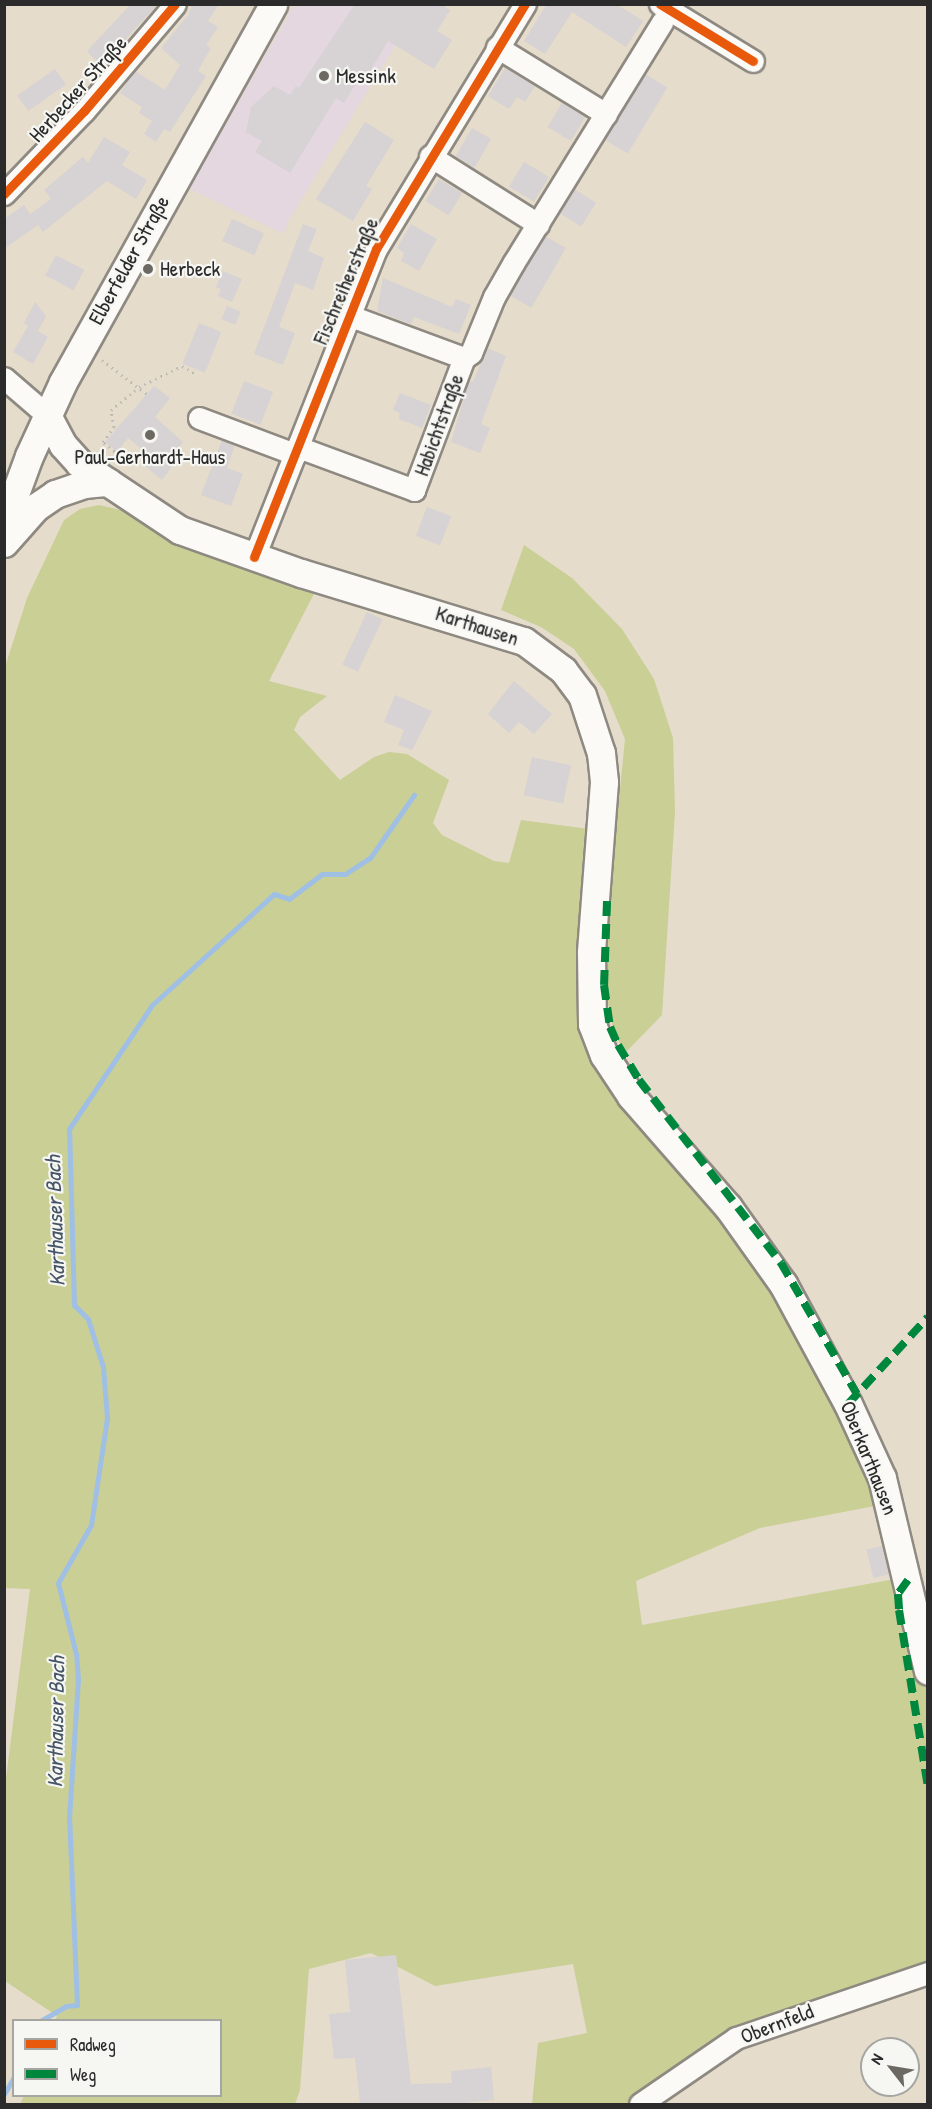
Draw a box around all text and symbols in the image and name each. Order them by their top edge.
street label: Herbecker Straße [24,31,132,147]
place label: Messink [336,63,396,89]
marker: Messink [317,69,331,83]
street label: Elberfelder Straße [83,191,175,329]
street label: Fischreiherstraße [308,214,384,348]
place label: Herbeck [160,256,220,282]
marker: Herbeck [141,262,155,276]
street label: Habichtstraße [409,371,469,479]
marker: Paul-Gerhardt-Haus [143,428,157,442]
place label: Paul-Gerhardt-Haus [75,444,225,470]
street label: Karthausen [432,601,522,651]
water label: Karthauser Bach [40,1155,70,1287]
street label: Oberkarthausen [835,1397,903,1519]
water label: Karthauser Bach [42,1656,70,1788]
street label: Obernfeld [737,1999,817,2049]
legend [12,2019,222,2097]
text: Radweg [70,2032,116,2057]
north arrow [860,2037,920,2097]
text: N [865,2049,888,2068]
text: Weg [70,2062,96,2087]

